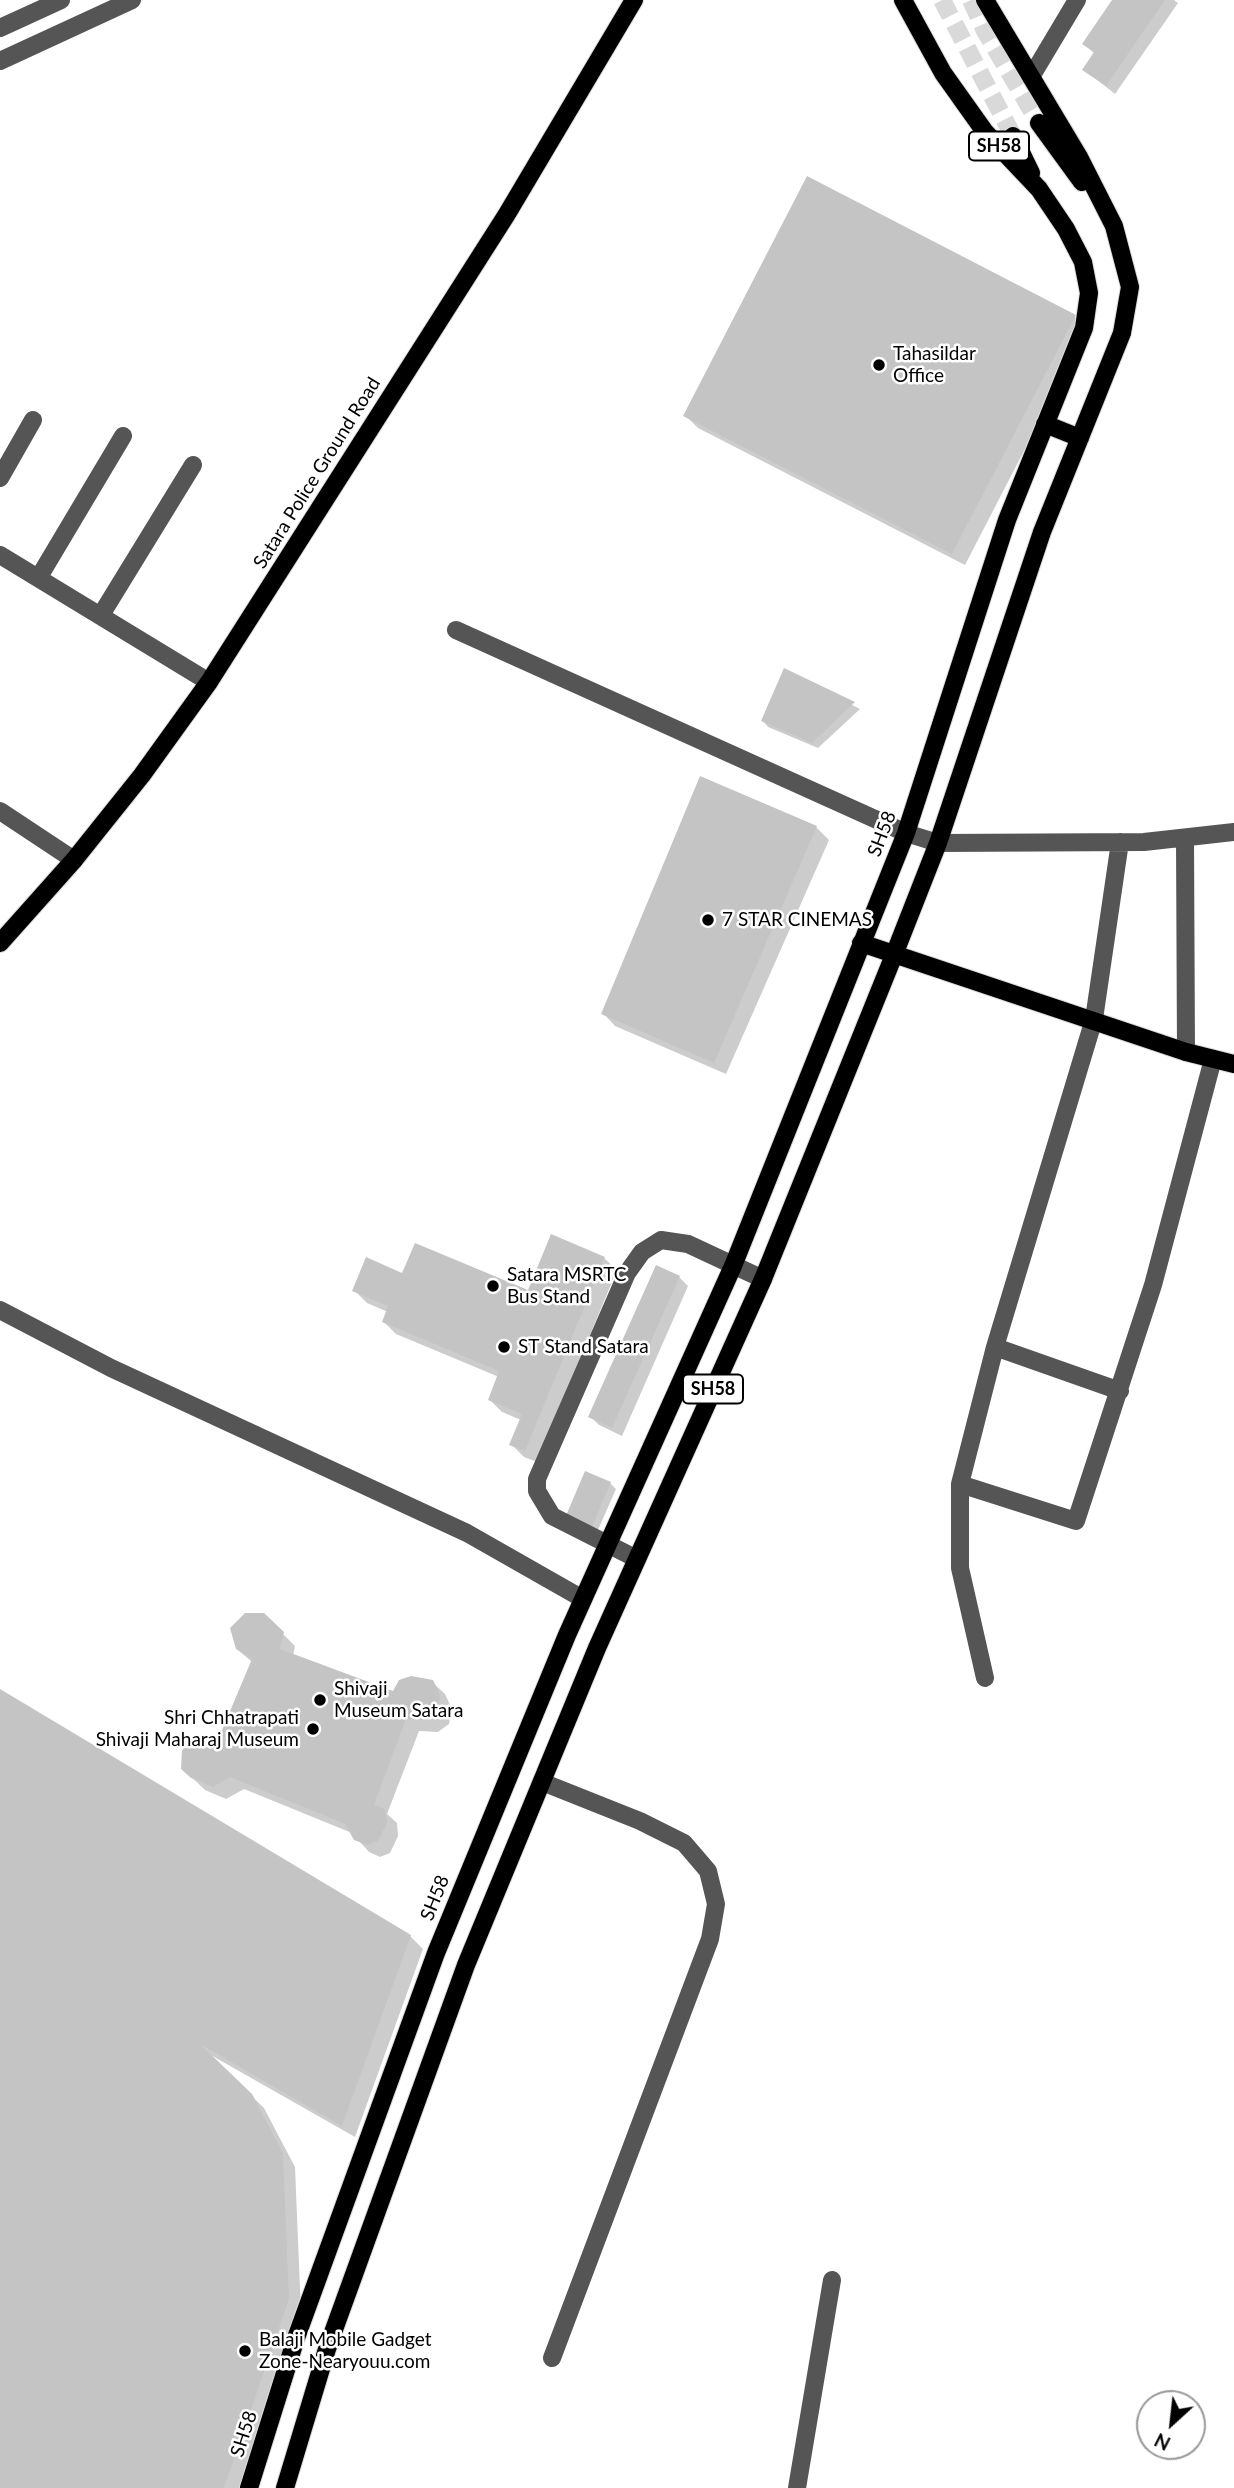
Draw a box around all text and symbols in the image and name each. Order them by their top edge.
road number: SH58 [969,132,1029,160]
place label: Tahasildar Office [893,343,976,387]
marker: Tahasildar Office [871,357,887,373]
street label: Satara Police Ground Road [249,373,385,573]
street label: SH58 [863,808,901,860]
place label: 7 STAR CINEMAS [722,909,872,931]
marker: 7 STAR CINEMAS [700,912,716,928]
place label: Satara MSRTC Bus Stand [507,1264,627,1308]
marker: Satara MSRTC Bus Stand [485,1278,501,1294]
place label: ST Stand Satara [518,1336,649,1358]
marker: ST Stand Satara [496,1339,512,1355]
road number: SH58 [683,1374,743,1404]
place label: Shivaji Museum Satara [334,1678,463,1722]
marker: Shivaji Museum Satara [312,1692,328,1708]
place label: Shri Chhatrapati Shivaji Maharaj Museum [96,1707,299,1751]
marker: Shri Chhatrapati Shivaji Maharaj Museum [305,1721,321,1737]
street label: SH58 [416,1872,454,1924]
place label: Balaji Mobile Gadget Zone-Nearyouu.com [259,2329,432,2373]
marker: Balaji Mobile Gadget Zone-Nearyouu.com [237,2343,253,2359]
north arrow [1136,2390,1206,2460]
street label: SH58 [226,2408,262,2460]
text: N [1150,2429,1174,2456]

